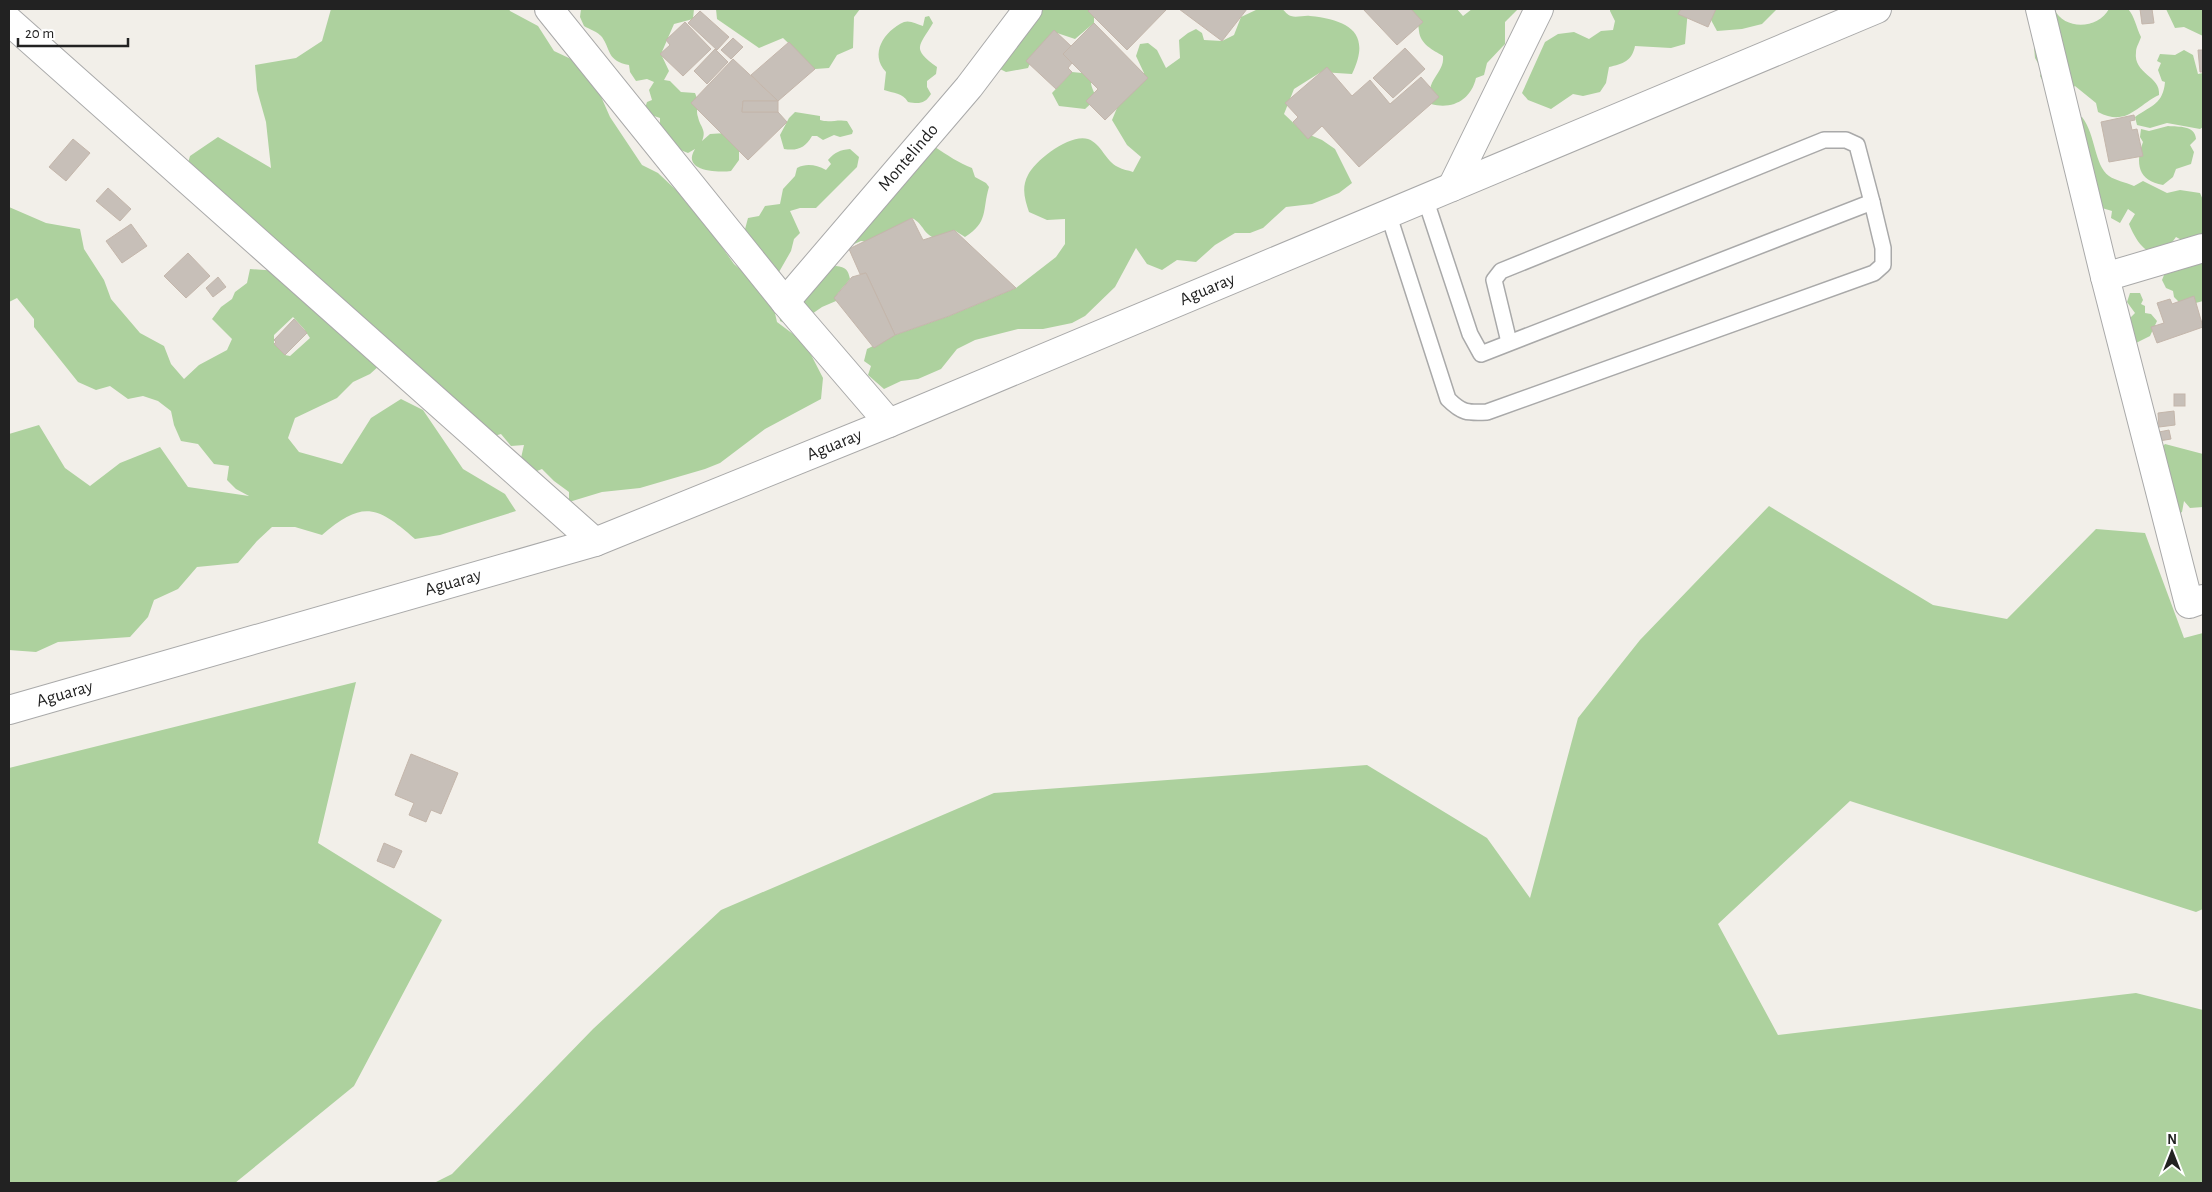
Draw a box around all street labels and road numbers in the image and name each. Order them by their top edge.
street label: Montelindo [875,121,942,195]
street label: Aguaray [1177,270,1238,309]
street label: Aguaray [804,426,865,464]
street label: Aguaray [423,566,484,599]
street label: Aguaray [34,677,95,711]

